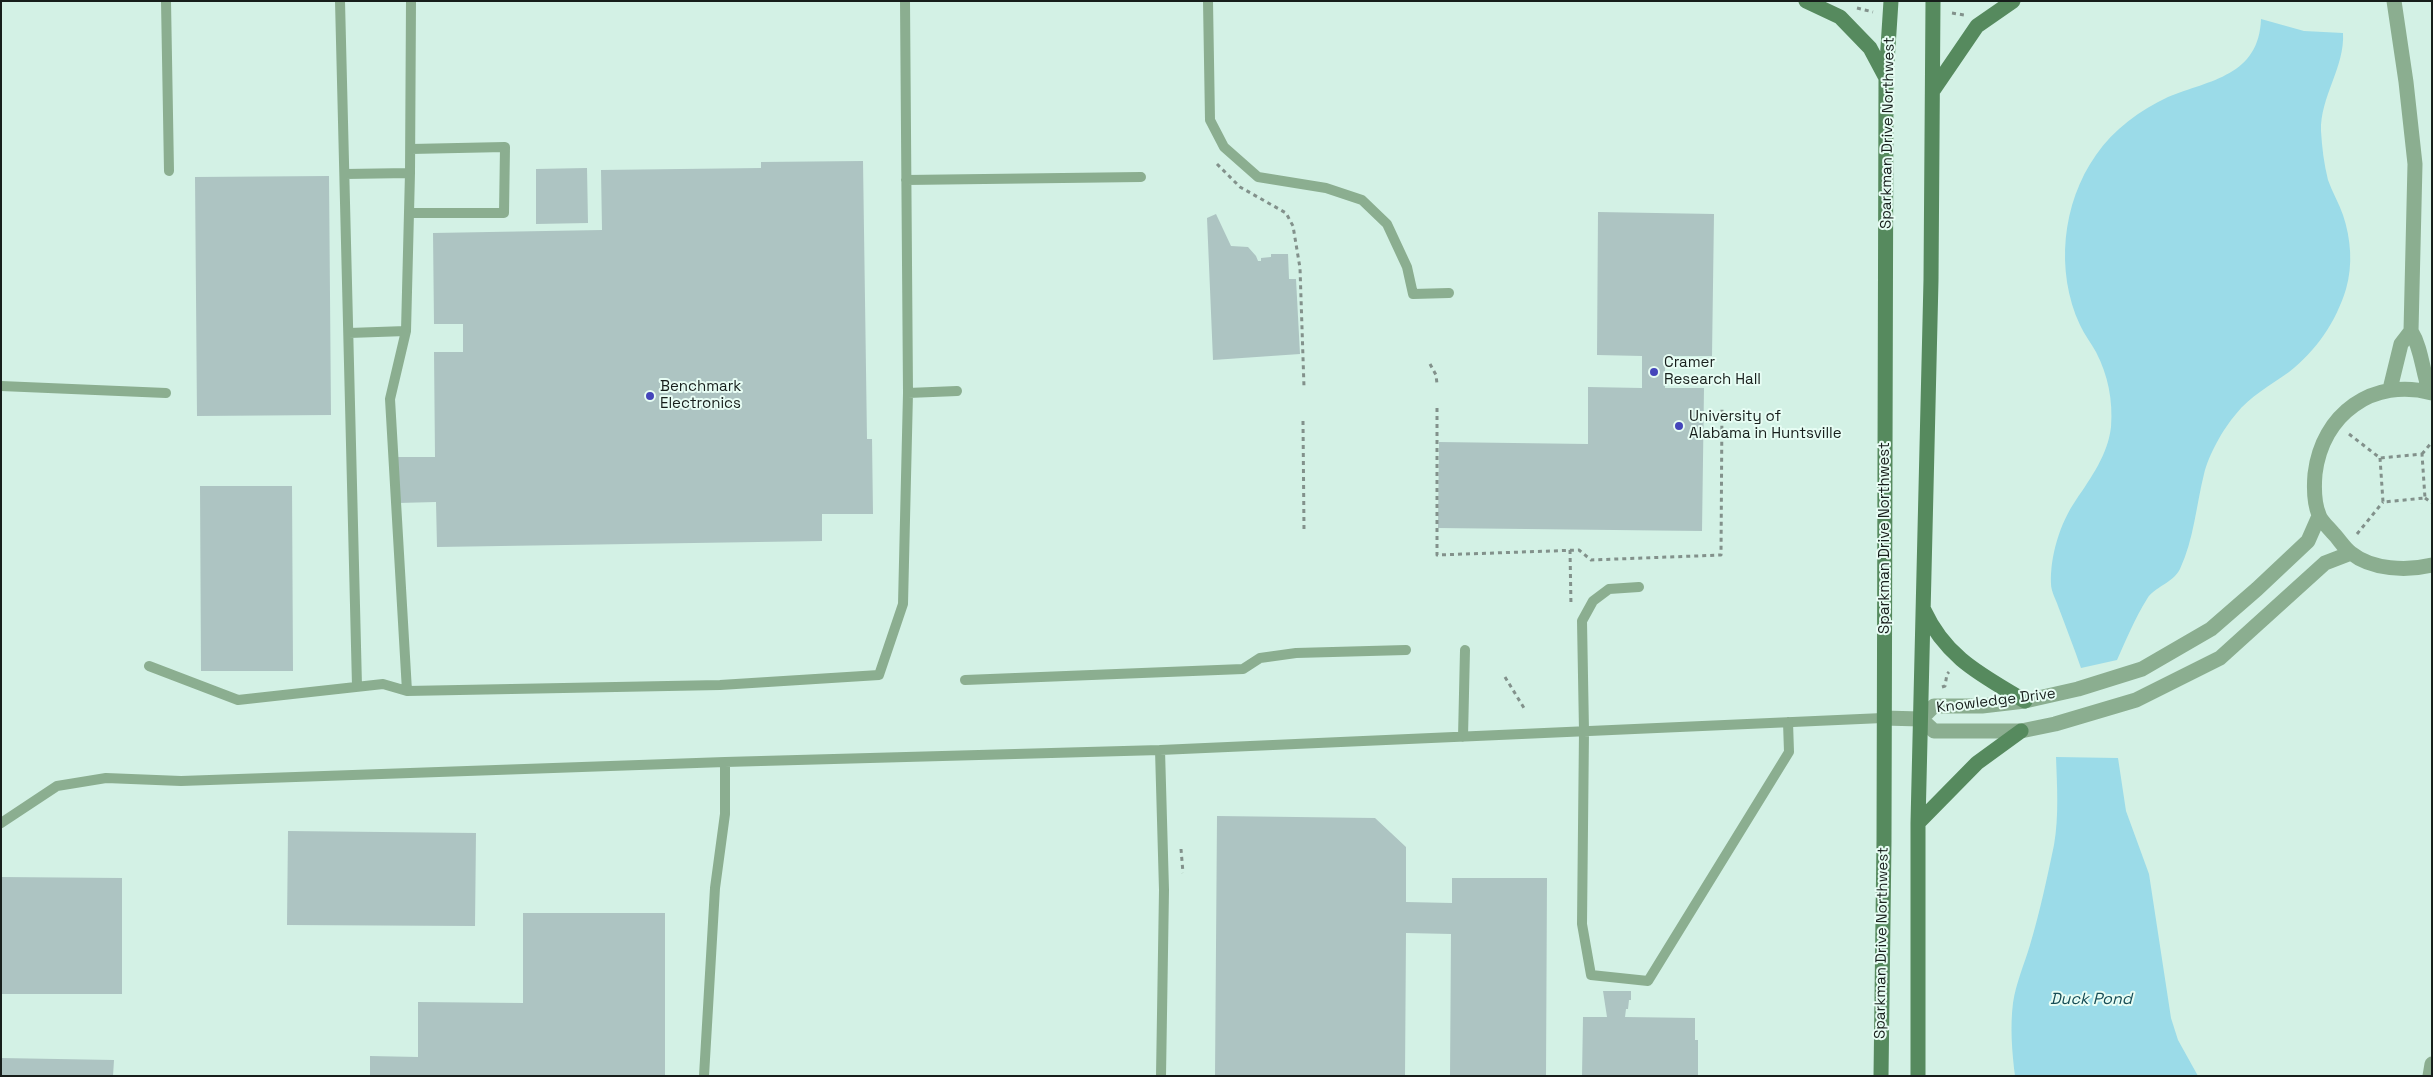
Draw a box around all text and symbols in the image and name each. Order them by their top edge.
street label: Sparkman Drive Northwest [1877,37,1899,229]
place label: Cramer Research Hall [1664,354,1761,389]
marker: Cramer Research Hall [1648,366,1660,378]
place label: Benchmark Electronics [660,378,741,413]
marker: Benchmark Electronics [644,390,656,402]
place label: University of Alabama in Huntsville [1689,408,1842,443]
marker: University of Alabama in Huntsville [1673,420,1685,432]
street label: Sparkman Drive Northwest [1876,442,1894,634]
street label: Knowledge Drive [1935,685,2057,717]
street label: Sparkman Drive Northwest [1871,847,1893,1039]
water label: Duck Pond [2050,990,2132,1010]

